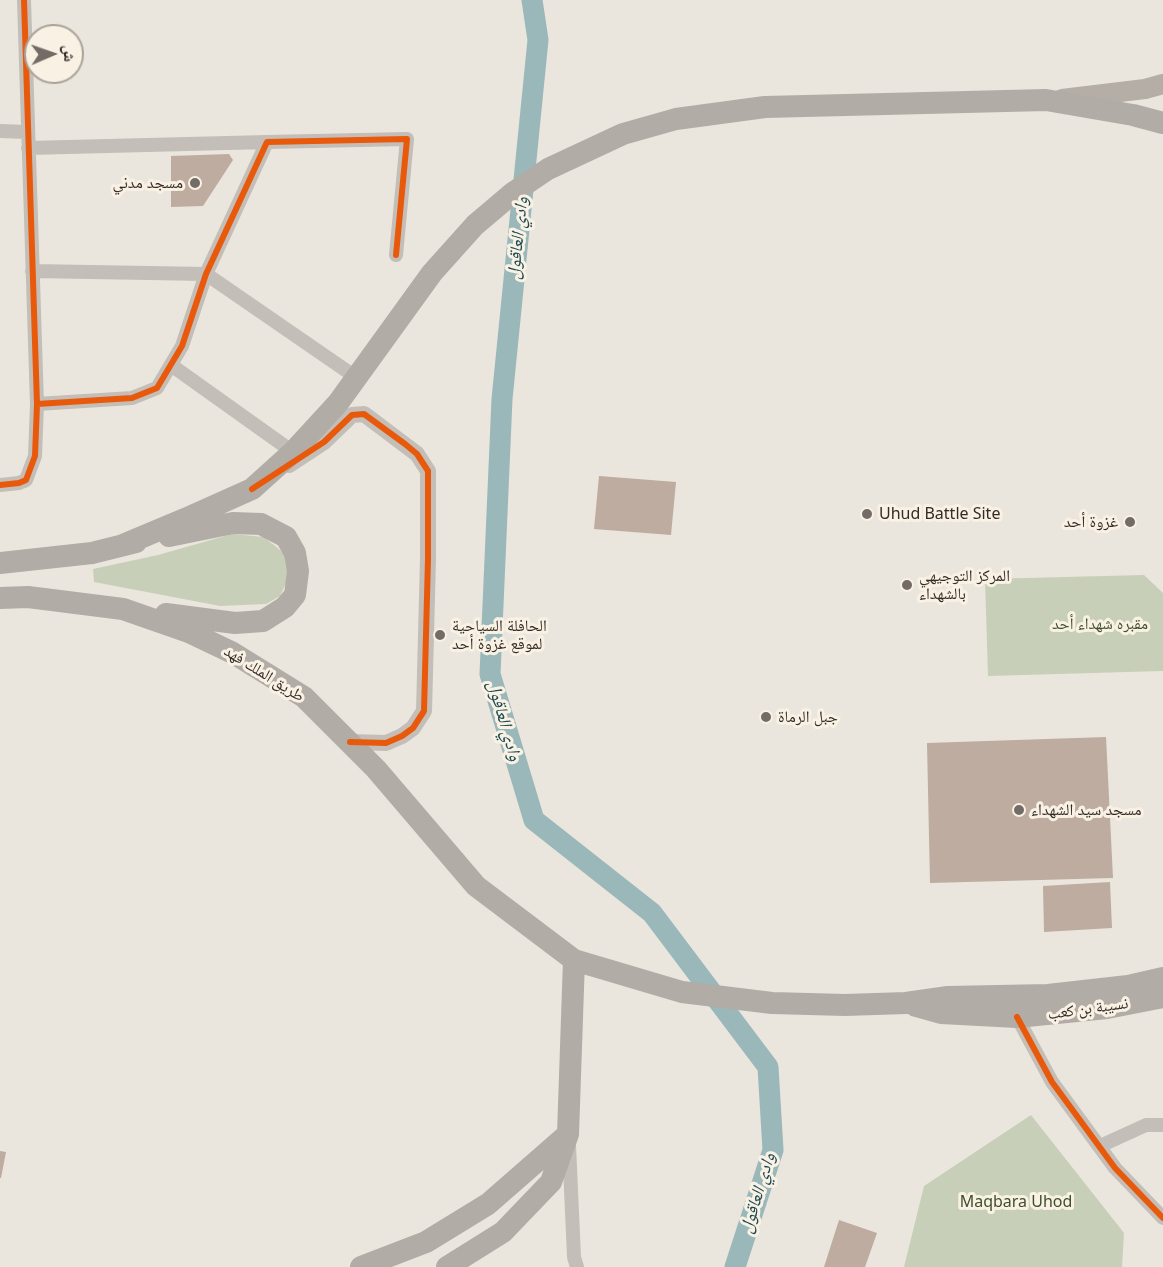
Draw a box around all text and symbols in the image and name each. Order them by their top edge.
north arrow [24,24,84,84]
text: ش [59,45,81,62]
place label: مسجد مدني [112,173,183,193]
marker: مسجد مدني [188,176,202,190]
water label: وادي العاقول [503,196,533,280]
place label: Uhud Battle Site [879,504,1000,524]
marker: Uhud Battle Site [860,507,874,521]
place label: غزوة أحد [1064,512,1118,532]
marker: غزوة أحد [1123,515,1137,529]
place label: المركز التوجيهي بالشهداء [919,566,1010,604]
marker: المركز التوجيهي بالشهداء [900,578,914,592]
park label: مقبره شهداء أحد [1052,614,1148,634]
place label: الحافلة السياحية لموقع غزوة أحد [452,616,547,654]
marker: الحافلة السياحية لموقع غزوة أحد [433,628,447,642]
street label: طريق الملك فهد [220,642,308,706]
water label: وادي العاقول [482,678,526,764]
place label: جبل الرماة [778,707,838,727]
marker: جبل الرماة [759,710,773,724]
place label: مسجد سيد الشهداء [1031,800,1142,820]
marker: مسجد سيد الشهداء [1012,803,1026,817]
street label: نسيبة بن كعب [1047,994,1129,1024]
water label: وادي العاقول [736,1150,780,1236]
park label: Maqbara Uhod [960,1192,1072,1212]

